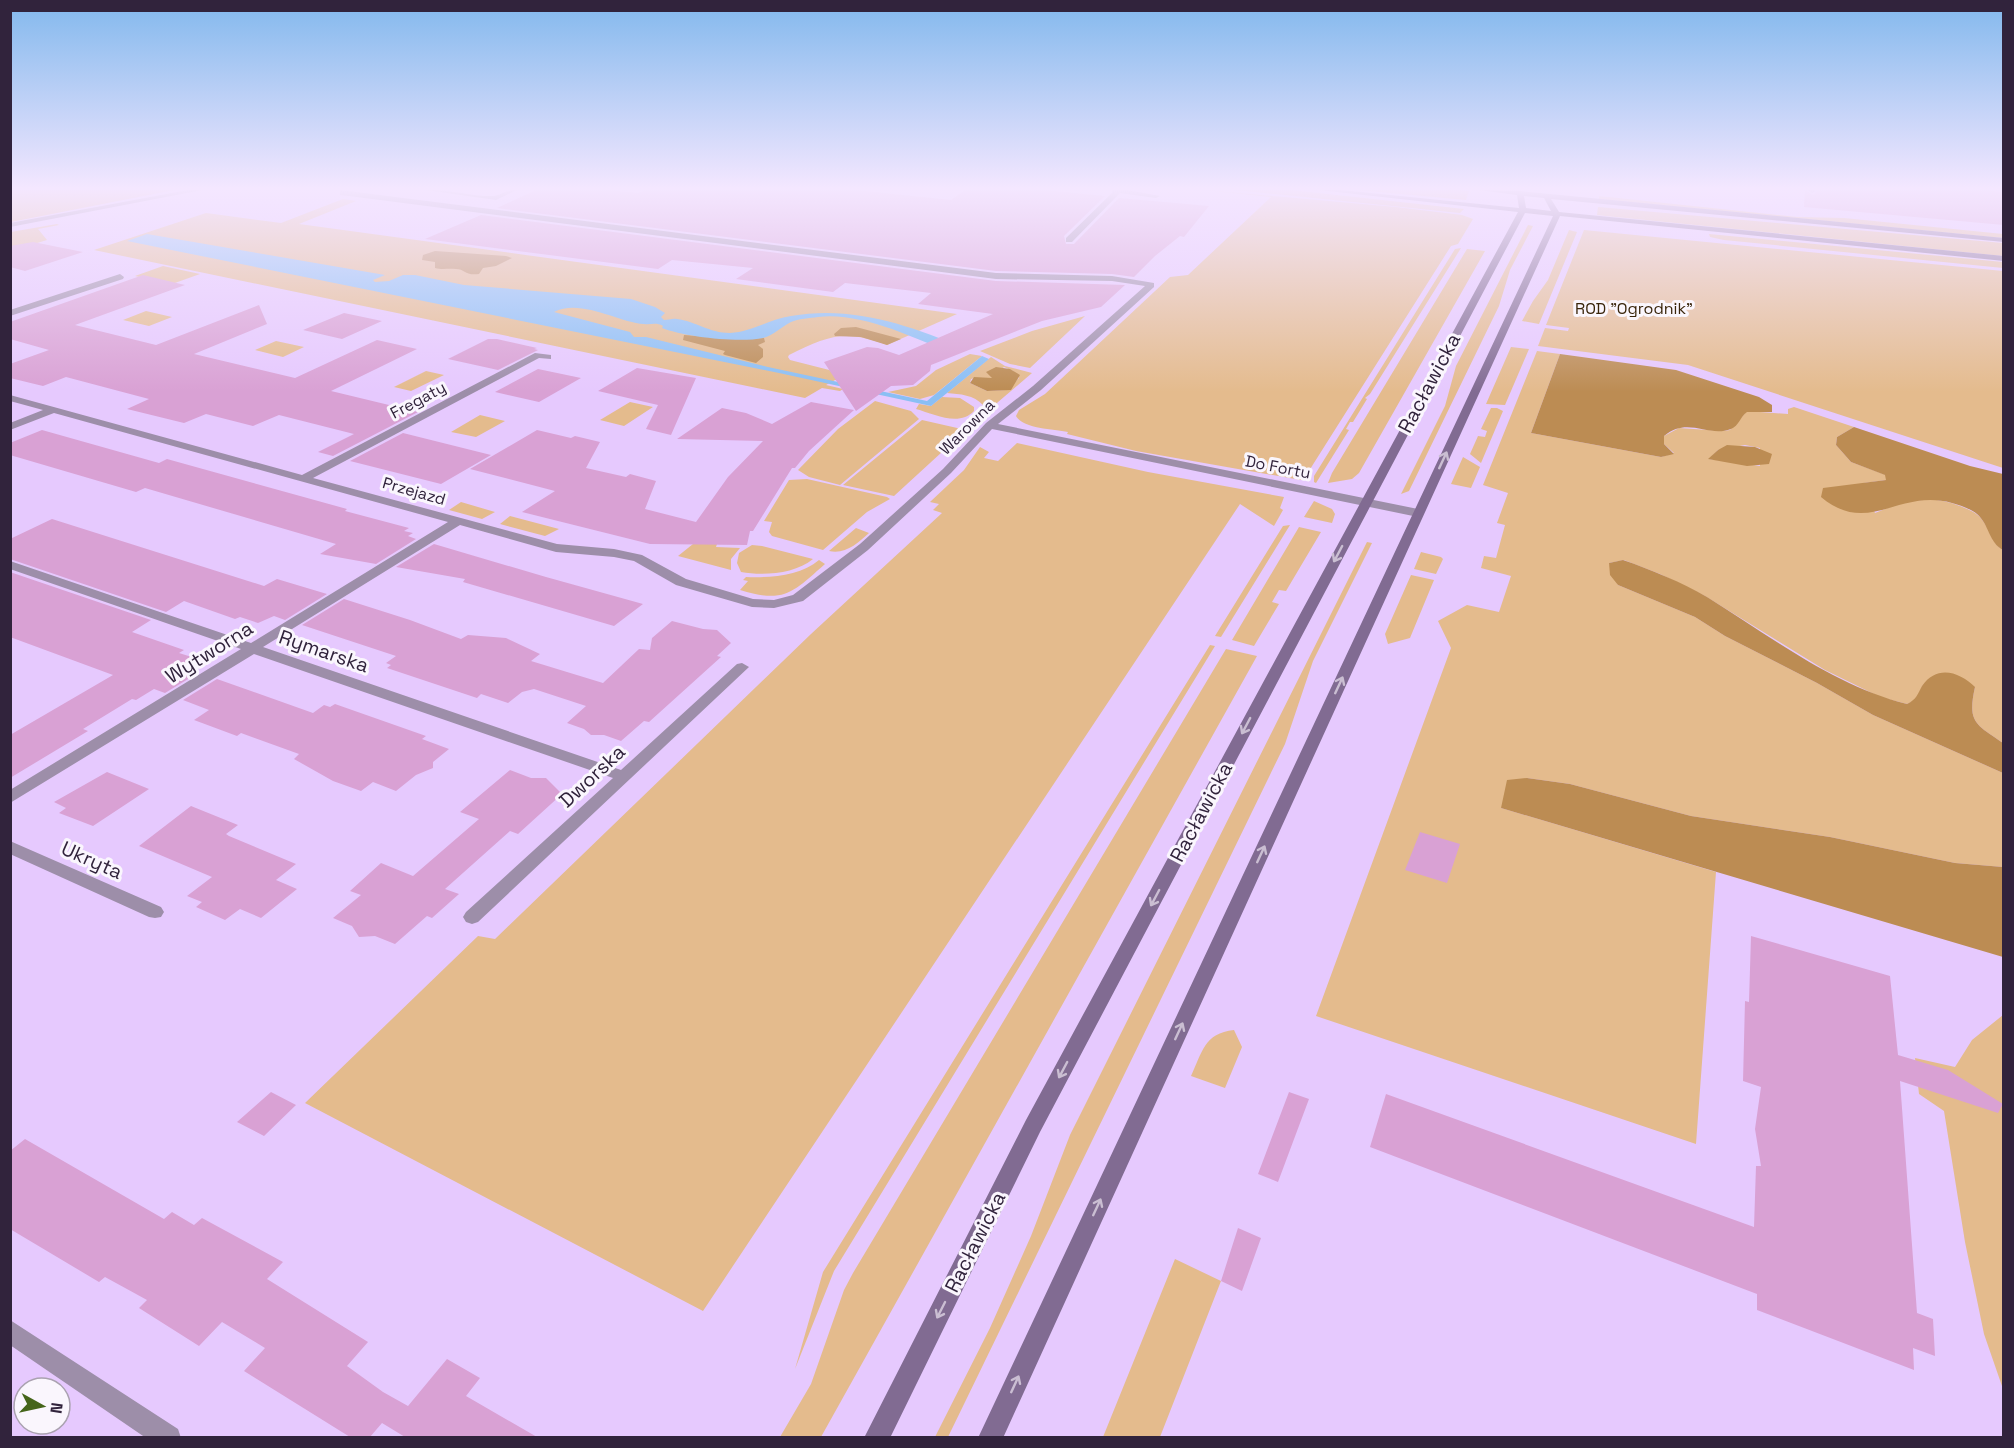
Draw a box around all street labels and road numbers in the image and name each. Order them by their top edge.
street label: Racławicka [1392,329,1466,437]
street label: Fregaty [387,377,449,423]
street label: Warowna [935,395,999,459]
street label: Do Fortu [1243,450,1313,484]
street label: Przejazd [380,472,448,510]
street label: Wytworna [160,615,258,689]
street label: Rymarska [276,623,372,679]
street label: Dworska [553,739,631,813]
street label: Racławicka [1164,758,1238,866]
street label: Ukryta [57,835,127,885]
street label: Racławicka [939,1187,1011,1297]

